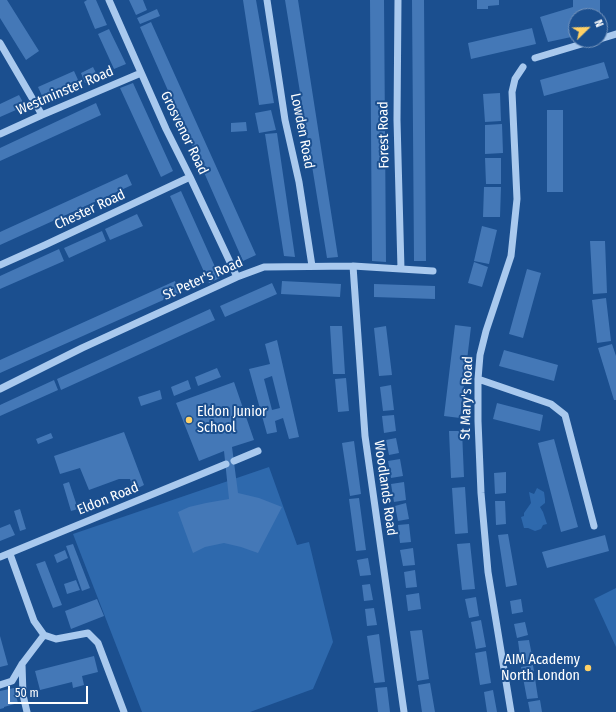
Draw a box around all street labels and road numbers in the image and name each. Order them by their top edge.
street label: Westminster Road [14,63,116,119]
street label: Grosvenor Road [157,89,211,177]
street label: Lowden Road [286,92,318,170]
street label: Forest Road [375,101,393,169]
street label: Chester Road [52,186,128,234]
street label: St Peter's Road [160,254,246,304]
street label: St Mary's Road [457,356,477,440]
street label: Woodlands Road [370,439,400,537]
street label: Eldon Road [75,479,141,519]

